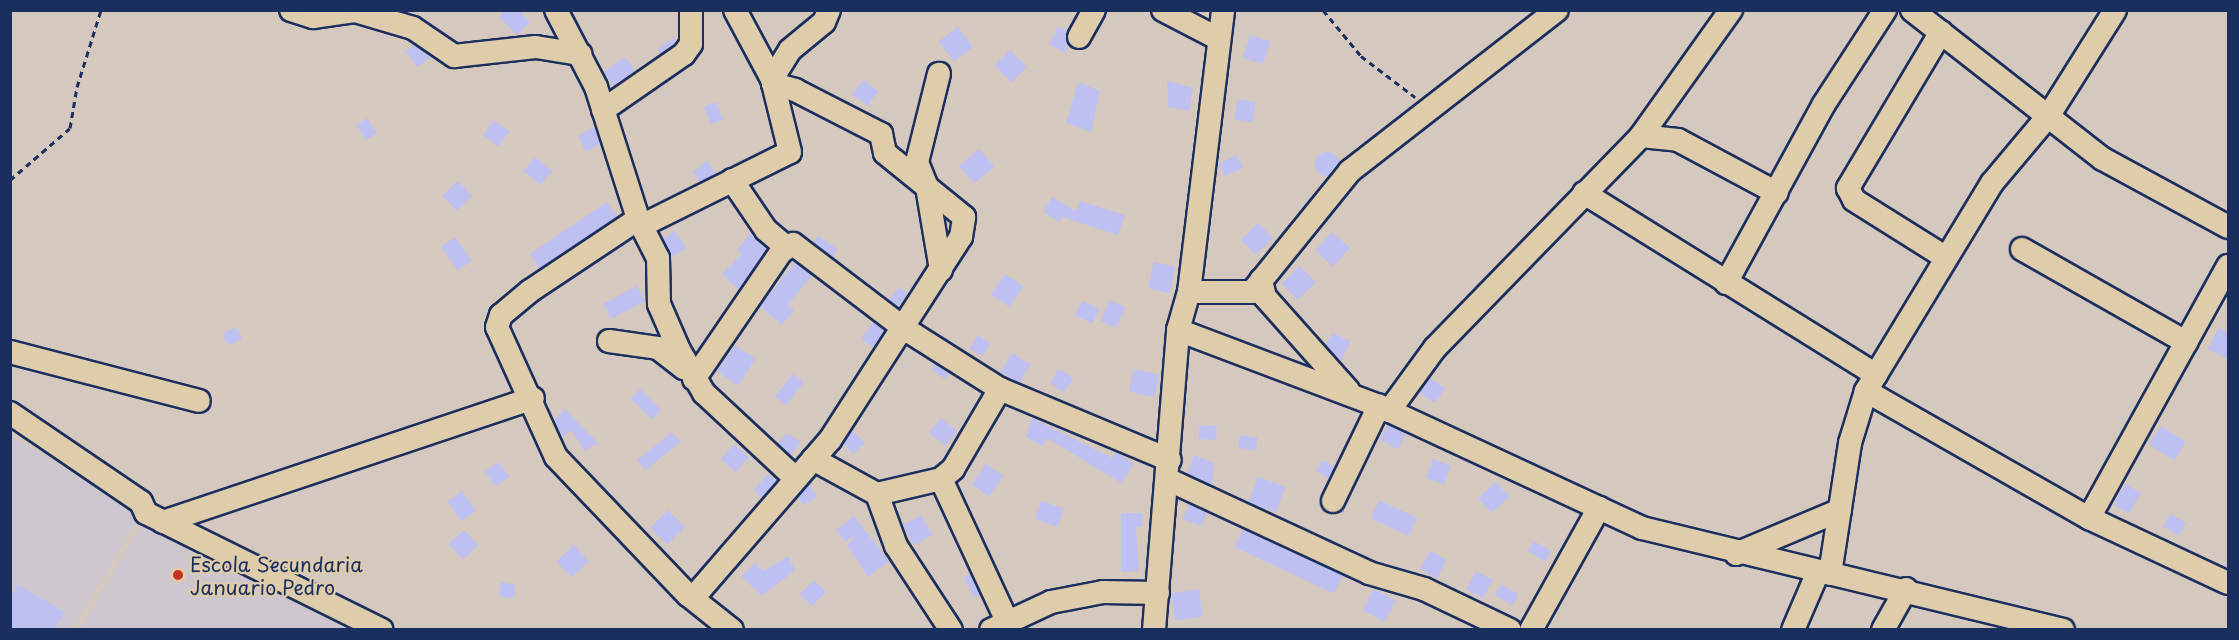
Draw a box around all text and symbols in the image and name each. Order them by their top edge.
place label: Escola Secundaria Januario Pedro [190,552,366,599]
marker: Escola Secundaria Januario Pedro [171,568,185,582]

